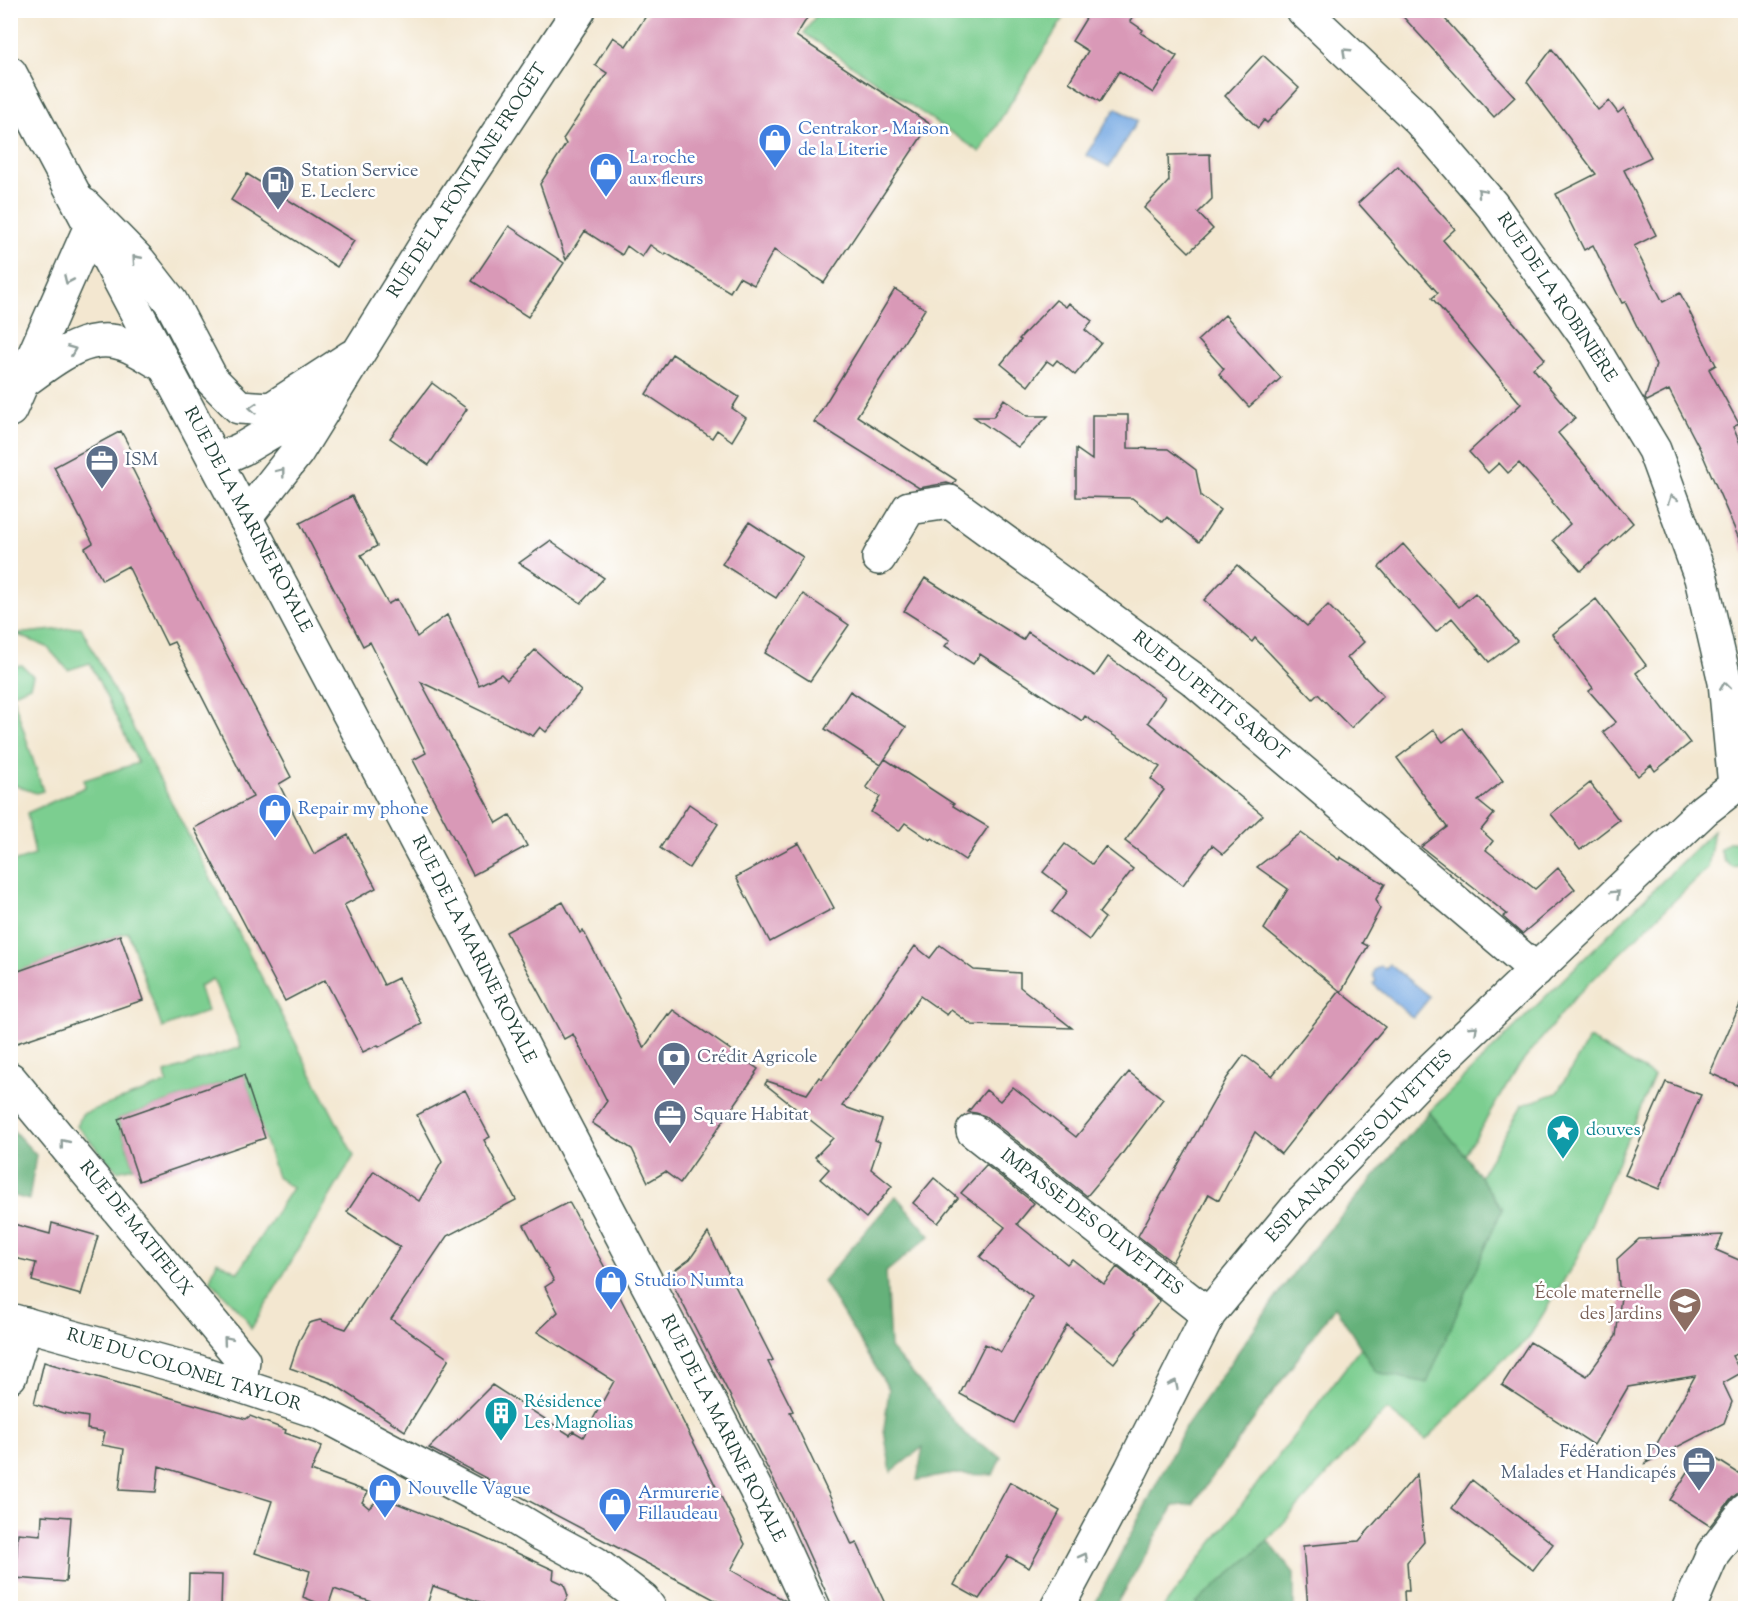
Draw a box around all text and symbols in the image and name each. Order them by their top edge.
one-way arrow [1342,48,1353,59]
street label: RUE DE LA FONTAINE FROGET [382,58,554,304]
place label: Centrakor - Maison de la Literie [798,117,950,164]
shop icon: Centrakor - Maison de la Literie [757,122,793,169]
place label: La roche aux fleurs [629,146,703,193]
shop icon: La roche aux fleurs [588,151,624,198]
place label: Station Service E. Leclerc [301,159,418,206]
fuel station icon: Station Service E. Leclerc [260,164,296,211]
one-way arrow [1477,188,1488,199]
street label: RUE DE LA ROBINIÈRE [1489,208,1623,388]
one-way arrow [132,255,143,266]
one-way arrow [63,273,75,284]
one-way arrow [65,345,76,357]
street label: RUE DE LA MARINE ROYALE [176,402,318,638]
one-way arrow [248,402,257,415]
office icon: ISM [84,443,120,490]
place label: ISM [125,448,158,474]
one-way arrow [274,468,285,479]
one-way arrow [1666,494,1679,505]
street label: RUE DU PETIT SABOT [1126,626,1294,768]
one-way arrow [1719,681,1731,690]
shop icon: Repair my phone [257,792,293,839]
place label: Repair my phone [298,797,429,823]
street label: RUE DE LA MARINE ROYALE [404,832,542,1068]
one-way arrow [1608,891,1619,902]
one-way arrow [1467,1025,1478,1036]
bank icon: Crédit Agricole [656,1040,692,1087]
place label: Crédit Agricole [697,1045,818,1071]
street label: ESPLANADE DES OLIVETTES [1261,1045,1459,1249]
office icon: Square Habitat [652,1098,688,1145]
place label: Square Habitat [693,1103,809,1129]
place icon: douves [1545,1113,1581,1160]
place label: douves [1586,1118,1641,1144]
one-way arrow [61,1138,72,1149]
street label: IMPASSE DES OLIVETTES [994,1143,1188,1303]
street label: RUE DE MATIFEUX [72,1156,198,1303]
shop icon: Studio Numta [593,1264,629,1311]
place label: Studio Numta [634,1269,744,1295]
place label: École maternelle des Jardins [1535,1281,1662,1328]
school or university icon: École maternelle des Jardins [1667,1286,1703,1333]
street label: RUE DE LA MARINE ROYALE [653,1311,791,1547]
street label: RUE DU COLONEL TAYLOR [63,1323,305,1419]
one-way arrow [223,1336,234,1347]
one-way arrow [1166,1379,1178,1390]
place label: Résidence Les Magnolias [524,1390,633,1437]
building icon: Résidence Les Magnolias [483,1395,519,1442]
place label: Fédération Des Malades et Handicapés [1501,1440,1676,1487]
office icon: Fédération Des Malades et Handicapés [1681,1445,1717,1492]
shop icon: Nouvelle Vague [367,1472,403,1519]
place label: Nouvelle Vague [408,1477,531,1503]
place label: Armurerie Fillaudeau [638,1481,719,1528]
shop icon: Armurerie Fillaudeau [597,1486,633,1533]
one-way arrow [1077,1553,1088,1563]

